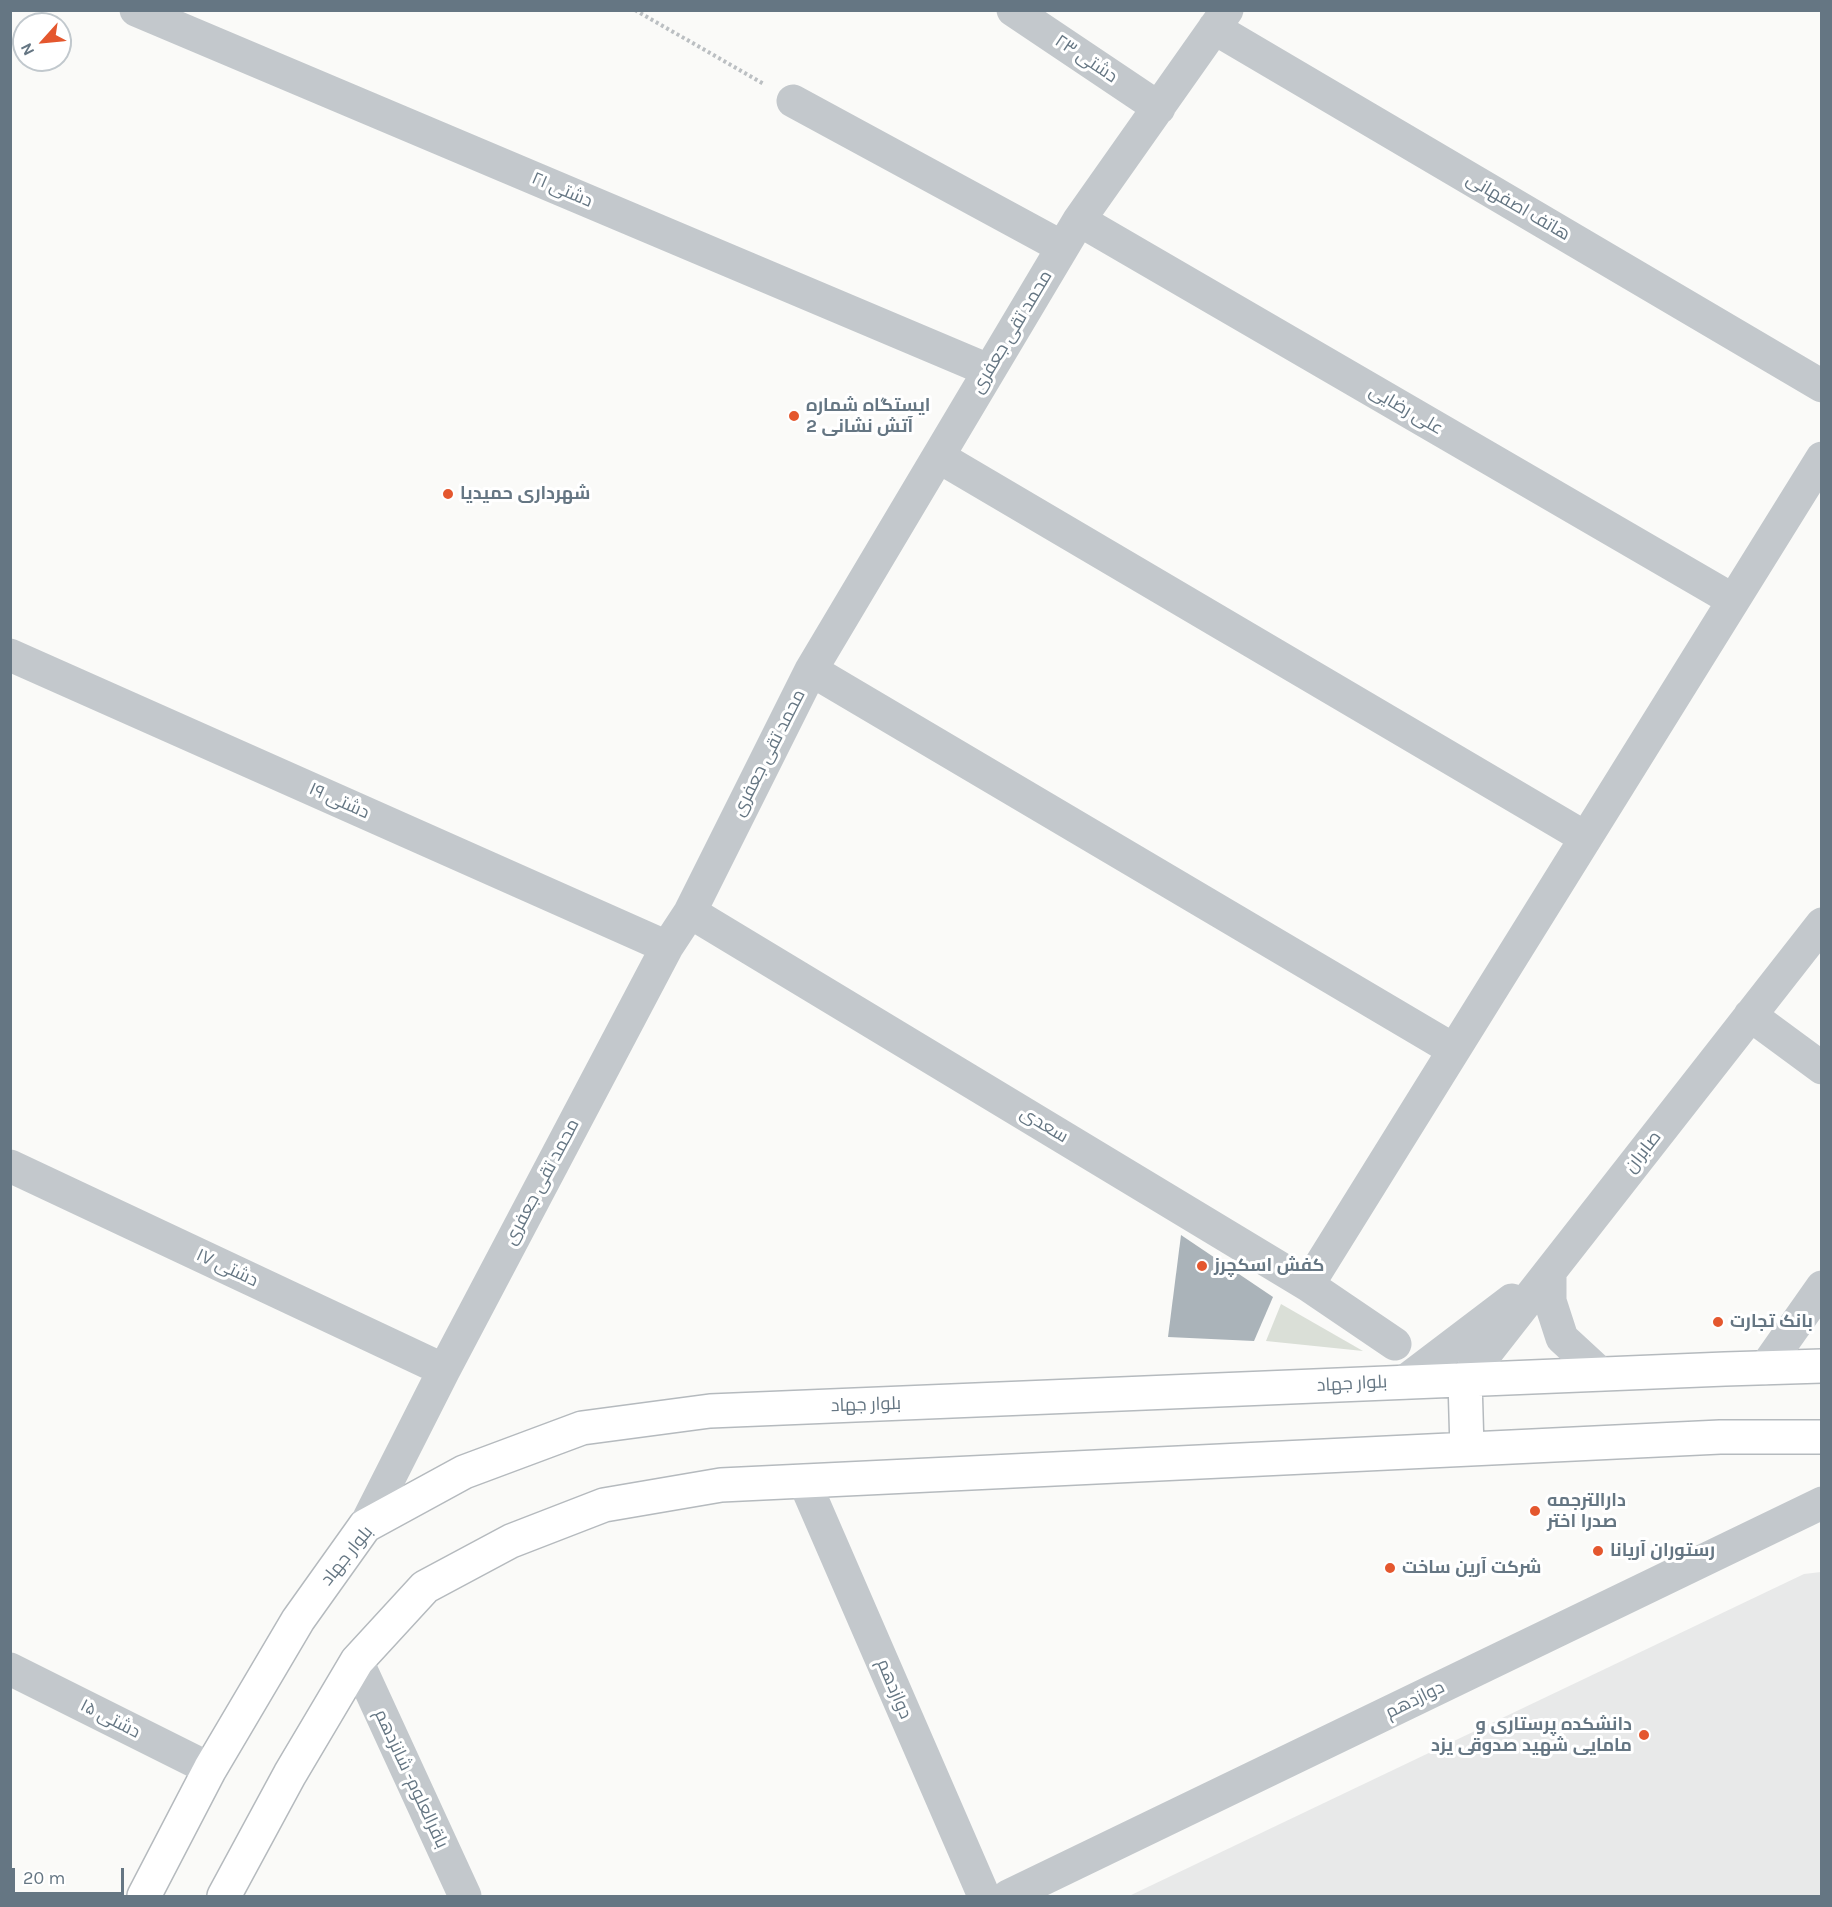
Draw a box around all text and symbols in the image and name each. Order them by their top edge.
north arrow [12,12,72,72]
street label: دشتی ۲۳ [1051,30,1121,88]
text: N [16,40,38,59]
street label: دشتی ۲۱ [528,168,596,212]
street label: هاتف اصفهانی [1462,168,1574,246]
street label: محمد تقی جعفری [967,267,1057,397]
street label: علی رضایی [1365,380,1447,440]
place label: ایستگاه شماره 2 آتش نشانی [806,395,930,438]
marker: ایستگاه شماره 2 آتش نشانی [787,409,801,423]
place label: شهرداری حمیدیا [460,483,590,505]
marker: شهرداری حمیدیا [441,487,455,501]
street label: محمد تقی جعفری [728,686,810,820]
street label: دشتی ۱۹ [305,778,373,824]
street label: سعدی [1016,1102,1072,1148]
street label: محمد تقی جعفری [500,1115,584,1249]
street label: صابران [1620,1127,1666,1177]
street label: دشتی ۱۷ [193,1244,261,1292]
place label: کفش اسکچرز [1214,1255,1324,1277]
marker: کفش اسکچرز [1195,1259,1209,1273]
place label: بانک تجارت [1730,1311,1813,1333]
marker: بانک تجارت [1711,1315,1725,1329]
street label: بلوار جهاد [1316,1371,1388,1397]
street label: بلوار جهاد [830,1393,902,1417]
place label: دارالترجمه صدرا اختر [1547,1490,1626,1532]
marker: دارالترجمه صدرا اختر [1528,1504,1542,1518]
street label: بلوار جهاد [316,1522,378,1590]
place label: رستوران آریانا [1610,1540,1715,1562]
marker: رستوران آریانا [1591,1544,1605,1558]
place label: شرکت آرین ساخت [1402,1557,1541,1579]
marker: شرکت آرین ساخت [1383,1561,1397,1575]
street label: دوازدهم [872,1656,916,1722]
street label: دوازدهم [1382,1676,1448,1724]
street label: دشتی ۱۵ [76,1695,144,1743]
street label: باقرالعلوم- شانزدهم [369,1706,453,1852]
place label: دانشکده پرستاری و مامایی شهید صدوقی یزد [1431,1714,1632,1756]
marker: دانشکده پرستاری و مامایی شهید صدوقی یزد [1637,1728,1651,1742]
scale bar [15,1856,128,1894]
text: 20 m [23,1867,65,1889]

